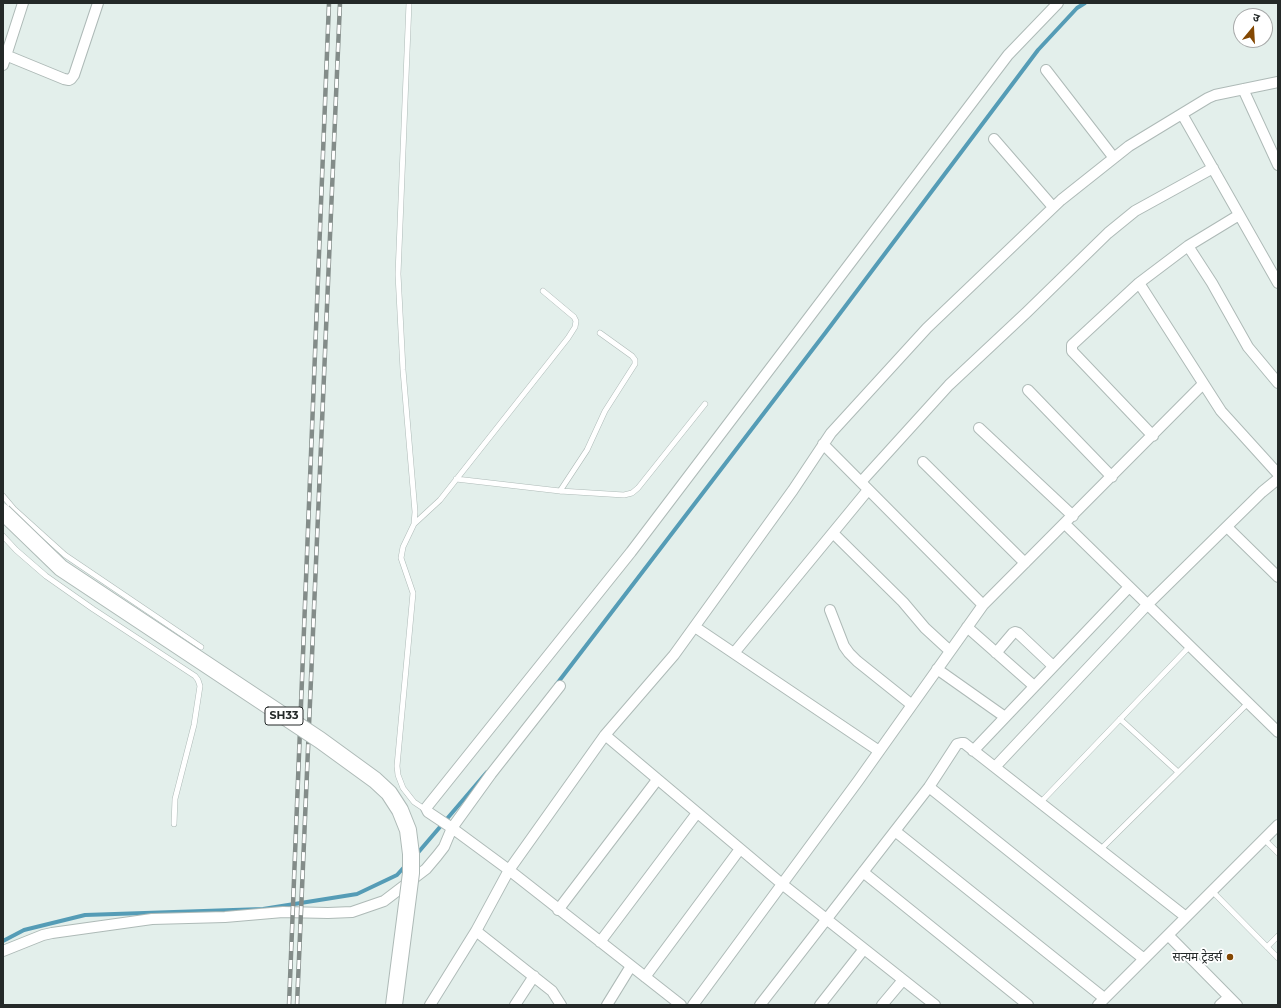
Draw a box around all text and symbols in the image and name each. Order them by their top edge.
north arrow [1233,8,1273,48]
text: उ [1251,10,1262,25]
road number: SH33 [265,707,303,725]
place label: सत्यम ट्रेडर्स [1173,950,1222,964]
marker: सत्यम ट्रेडर्स [1225,952,1235,962]

